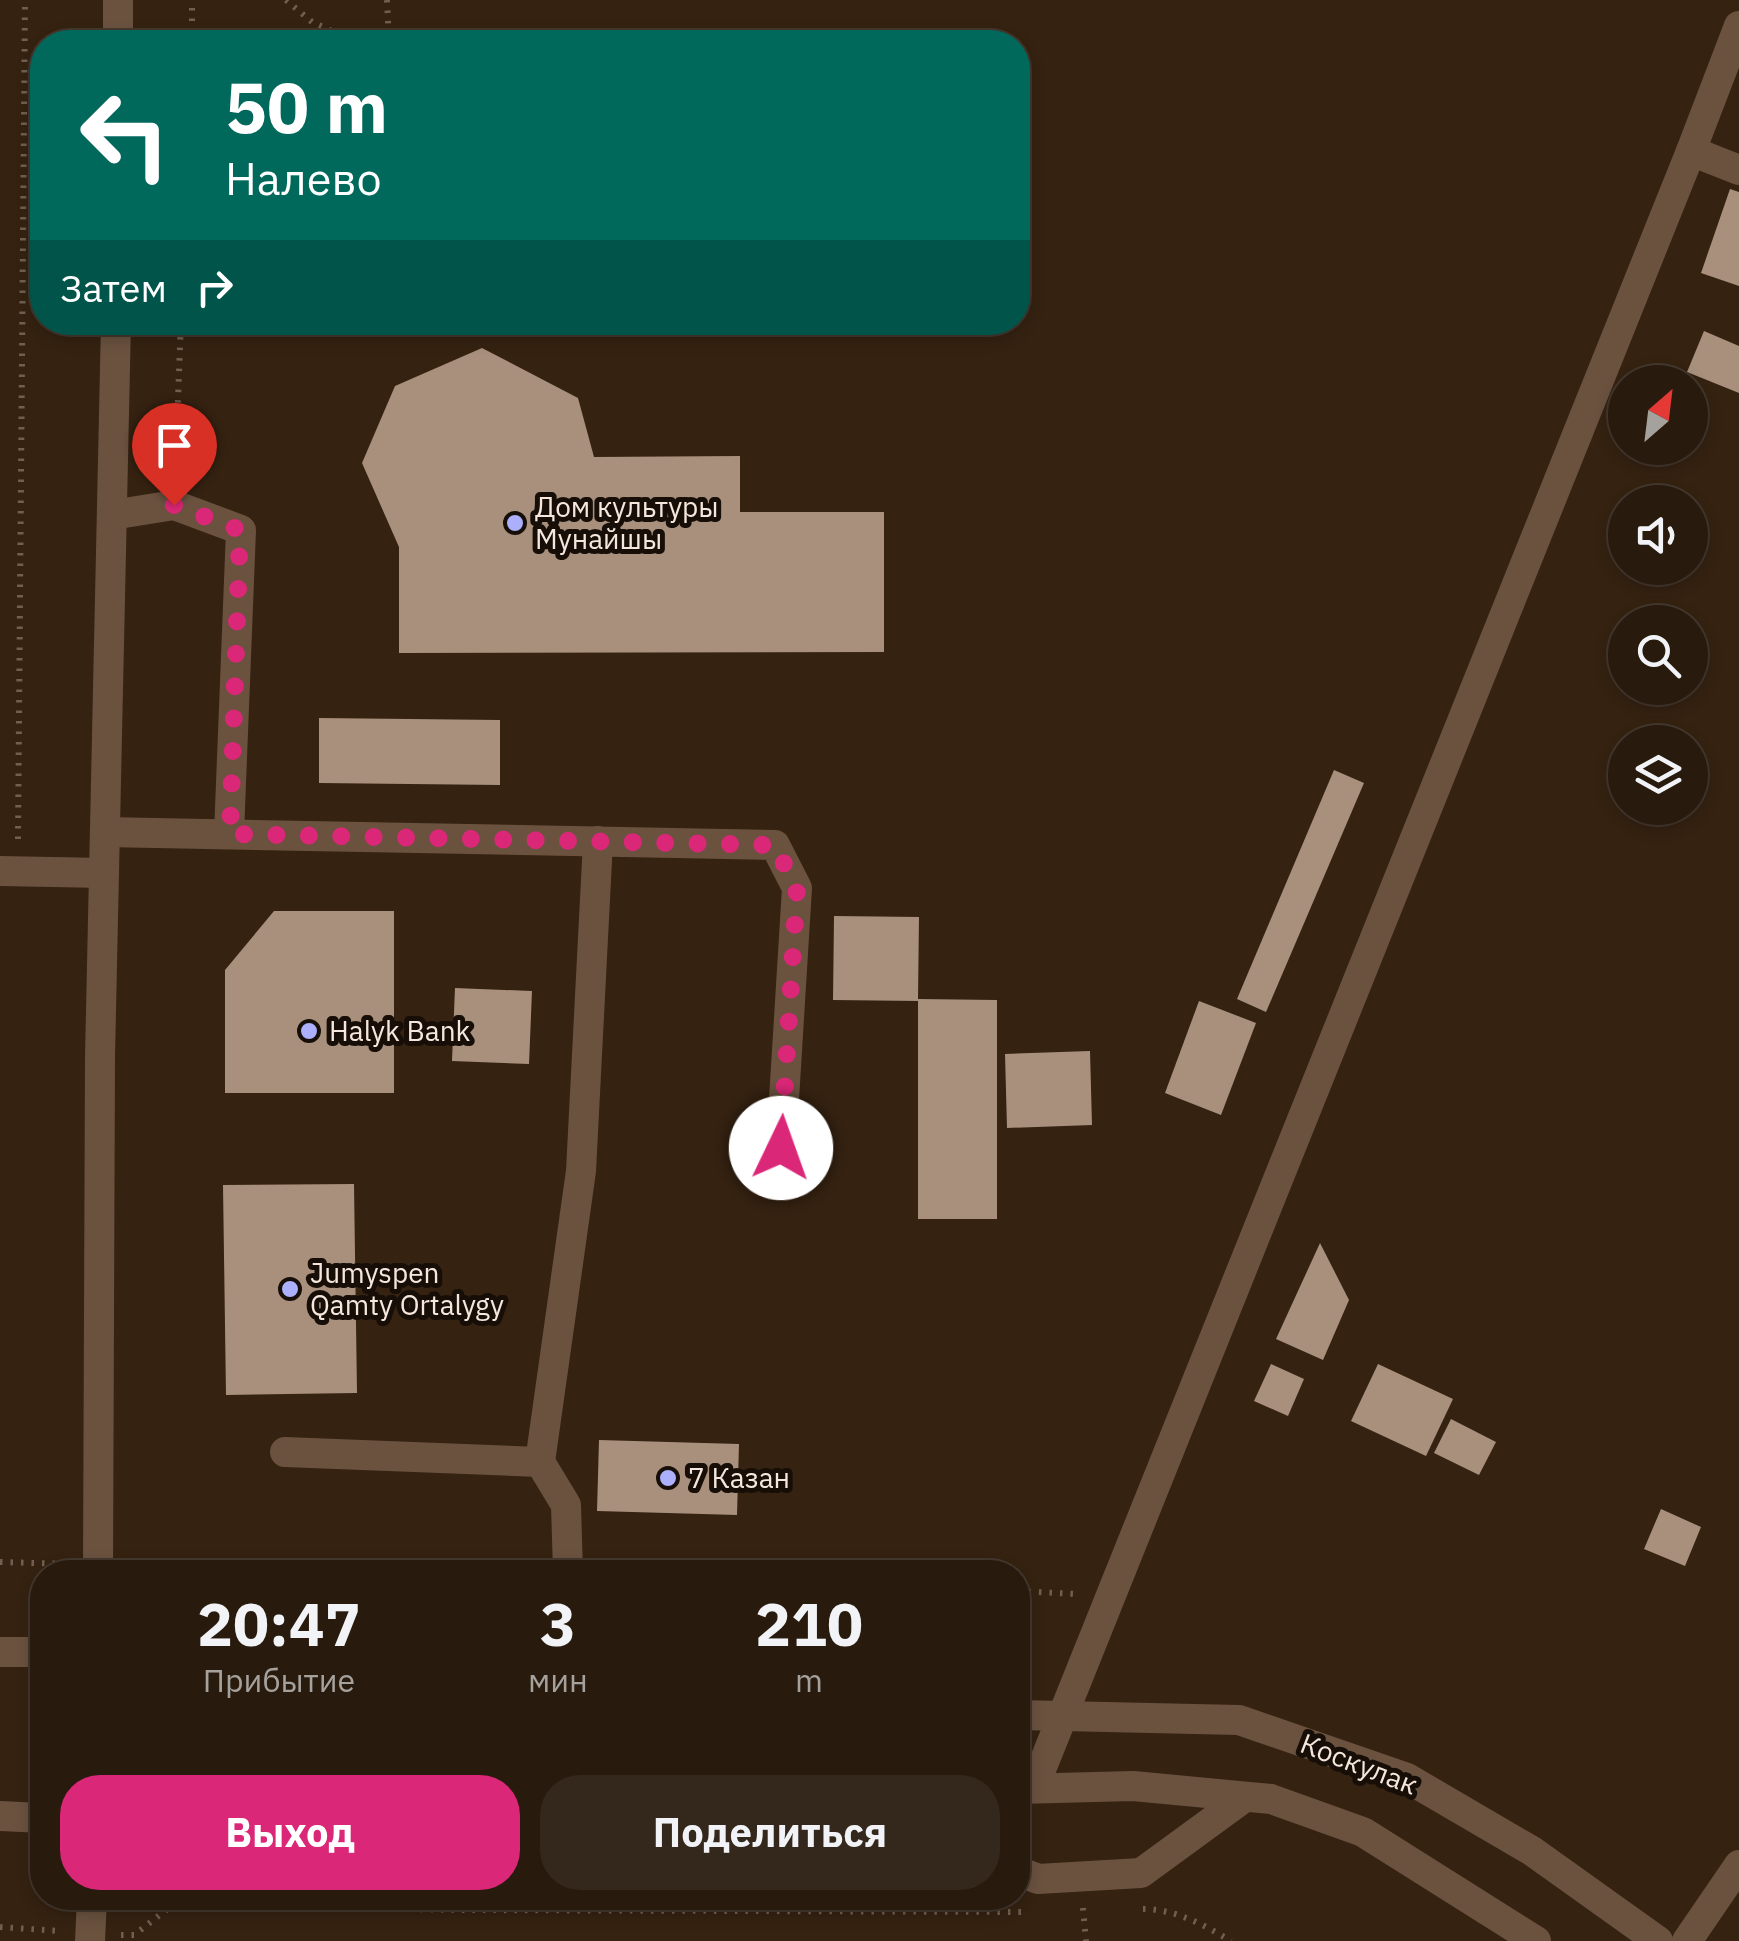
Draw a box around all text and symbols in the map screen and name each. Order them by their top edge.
text: 50 m [225,61,388,152]
icon: left [60,70,190,200]
text: Налево [225,149,382,207]
icon: right [187,260,242,315]
text: Затем [60,263,167,312]
north arrow [1608,365,1708,465]
map controls [1608,365,1708,825]
pin [132,403,217,506]
icon: arrive [147,418,202,473]
button: sound [1608,485,1708,585]
place label: Дом культуры Мунайшы [535,488,719,557]
marker: Дом культуры Мунайшы [504,512,526,534]
button: search [1608,605,1708,705]
button: layers [1608,725,1708,825]
place label: Halyk Bank [329,1012,471,1049]
marker: Halyk Bank [298,1020,320,1042]
position arrow [729,1096,833,1200]
place label: Jumyspen Qamty Ortalygy [310,1254,504,1323]
marker: Jumyspen Qamty Ortalygy [279,1278,301,1300]
place label: 7 Казан [688,1459,790,1496]
marker: 7 Казан [657,1467,679,1489]
text: 20:47 [197,1584,361,1663]
text: 3 [540,1584,576,1663]
text: 210 [755,1584,863,1663]
text: Прибытие [203,1659,355,1701]
text: мин [528,1659,588,1701]
text: m [795,1659,823,1701]
street label: Коскулак [1295,1724,1423,1803]
button: Выход [60,1775,520,1890]
button: Поделиться [540,1775,1000,1890]

